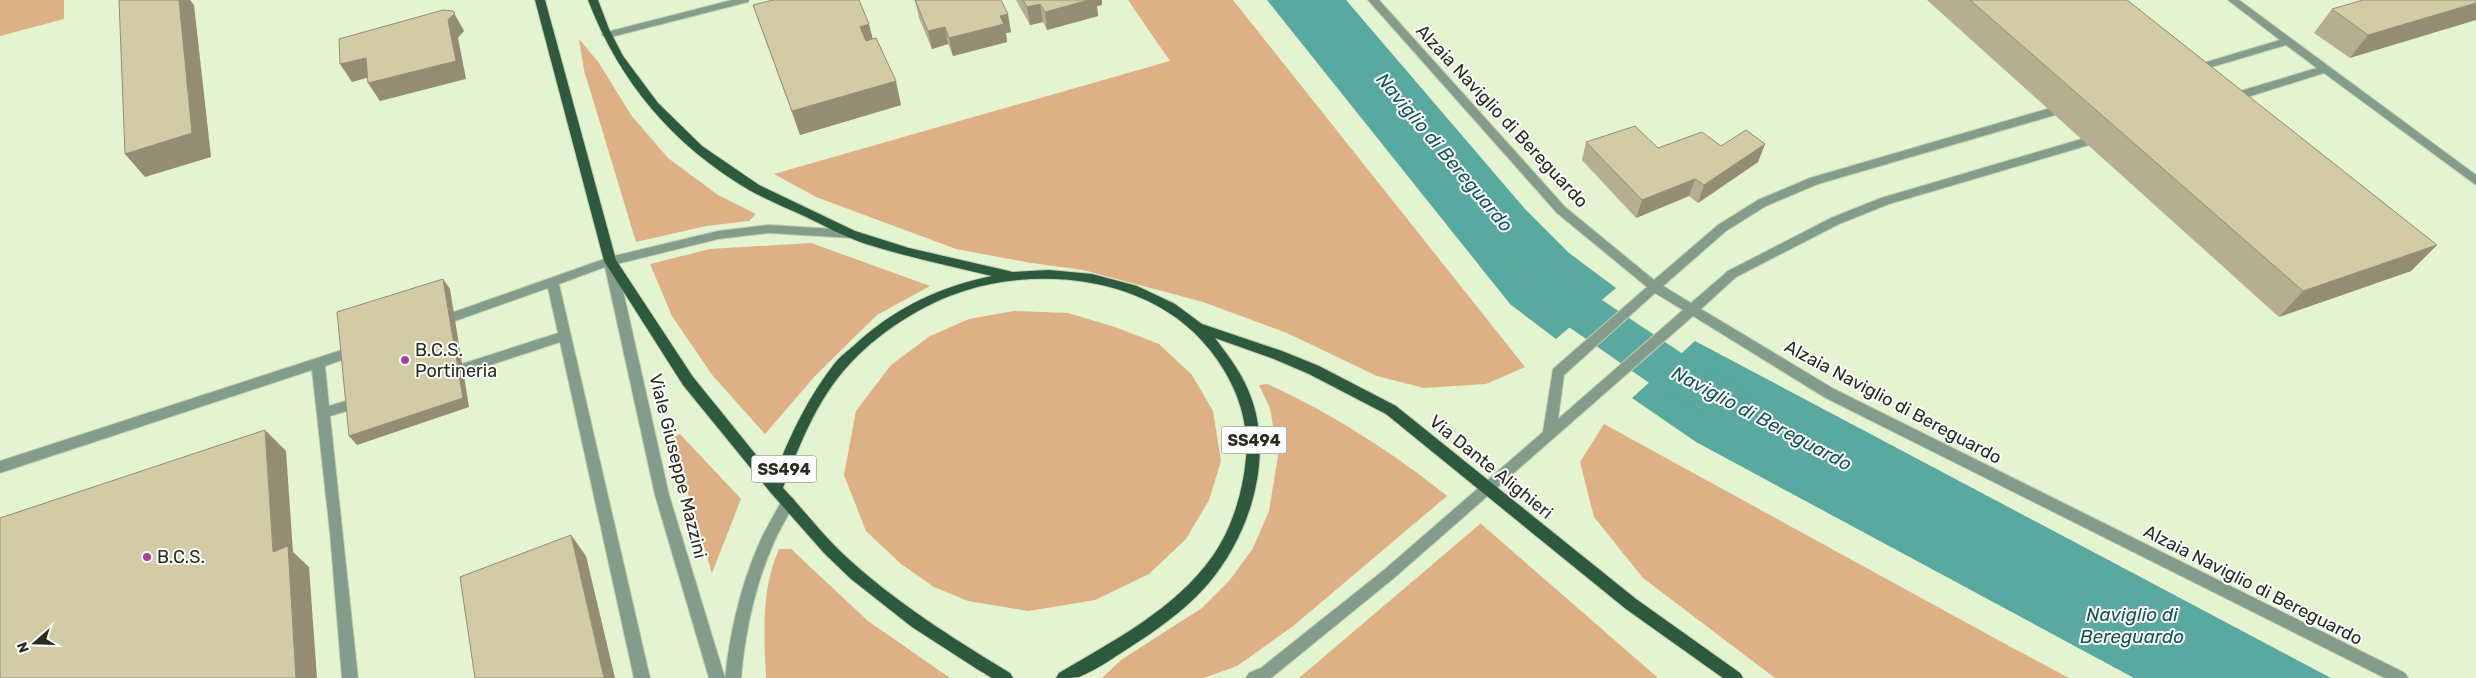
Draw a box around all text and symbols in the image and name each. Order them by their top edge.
street label: Alzaia Naviglio di Bereguardo [1411,20,1593,212]
water label: Naviglio di Bereguardo [1372,68,1518,236]
street label: Alzaia Naviglio di Bereguardo [1781,335,2005,469]
place label: B.C.S. Portineria [415,339,497,382]
marker: B.C.S. Portineria [399,354,411,366]
water label: Naviglio di Bereguardo [1668,361,1856,476]
street label: Viale Giuseppe Mazzini [644,371,712,561]
street label: Via Dante Alighieri [1425,410,1557,524]
road number: SS494 [1222,426,1286,454]
road number: SS494 [752,456,816,482]
street label: Alzaia Naviglio di Bereguardo [2140,520,2366,650]
place label: B.C.S. [157,546,205,568]
marker: B.C.S. [141,551,153,563]
water label: Naviglio di Bereguardo [2080,603,2184,648]
north arrow [10,618,60,668]
text: N [14,640,33,655]

